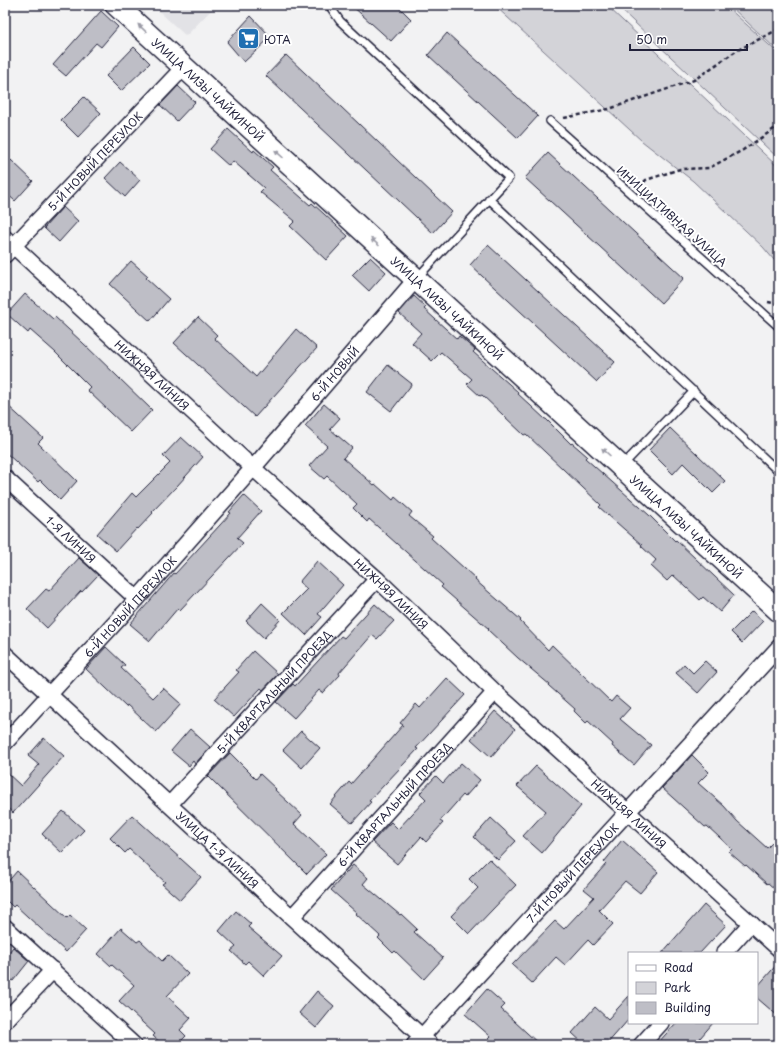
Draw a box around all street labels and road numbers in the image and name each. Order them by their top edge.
street label: УЛИЦА ЛИЗЫ ЧАЙКИНОЙ [148,34,268,145]
street label: 5-Й НОВЫЙ ПЕРЕУЛОК [43,108,146,214]
street label: ИНИЦИАТИВНАЯ УЛИЦА [613,162,731,271]
street label: УЛИЦА ЛИЗЫ ЧАЙКИНОЙ [387,252,507,364]
street label: НИЖНЯЯ ЛИНИЯ [111,336,194,414]
street label: 6-Й НОВЫЙ [306,342,363,405]
street label: УЛИЦА ЛИЗЫ ЧАЙКИНОЙ [627,471,746,582]
street label: 1-Я ЛИНИЯ [42,511,100,566]
street label: 6-Й НОВЫЙ ПЕРЕУЛОК [79,552,180,661]
street label: НИЖНЯЯ ЛИНИЯ [351,554,432,633]
street label: 5-Й КВАРТАЛЬНЫЙ ПРОЕЗД [212,625,335,757]
street label: 6-Й КВАРТАЛЬНЫЙ ПРОЕЗД [333,738,455,870]
street label: НИЖНЯЯ ЛИНИЯ [588,775,671,852]
street label: УЛИЦА 1-Я ЛИНИЯ [173,807,263,892]
street label: 7-Й НОВЫЙ ПЕРЕУЛОК [522,819,622,926]

